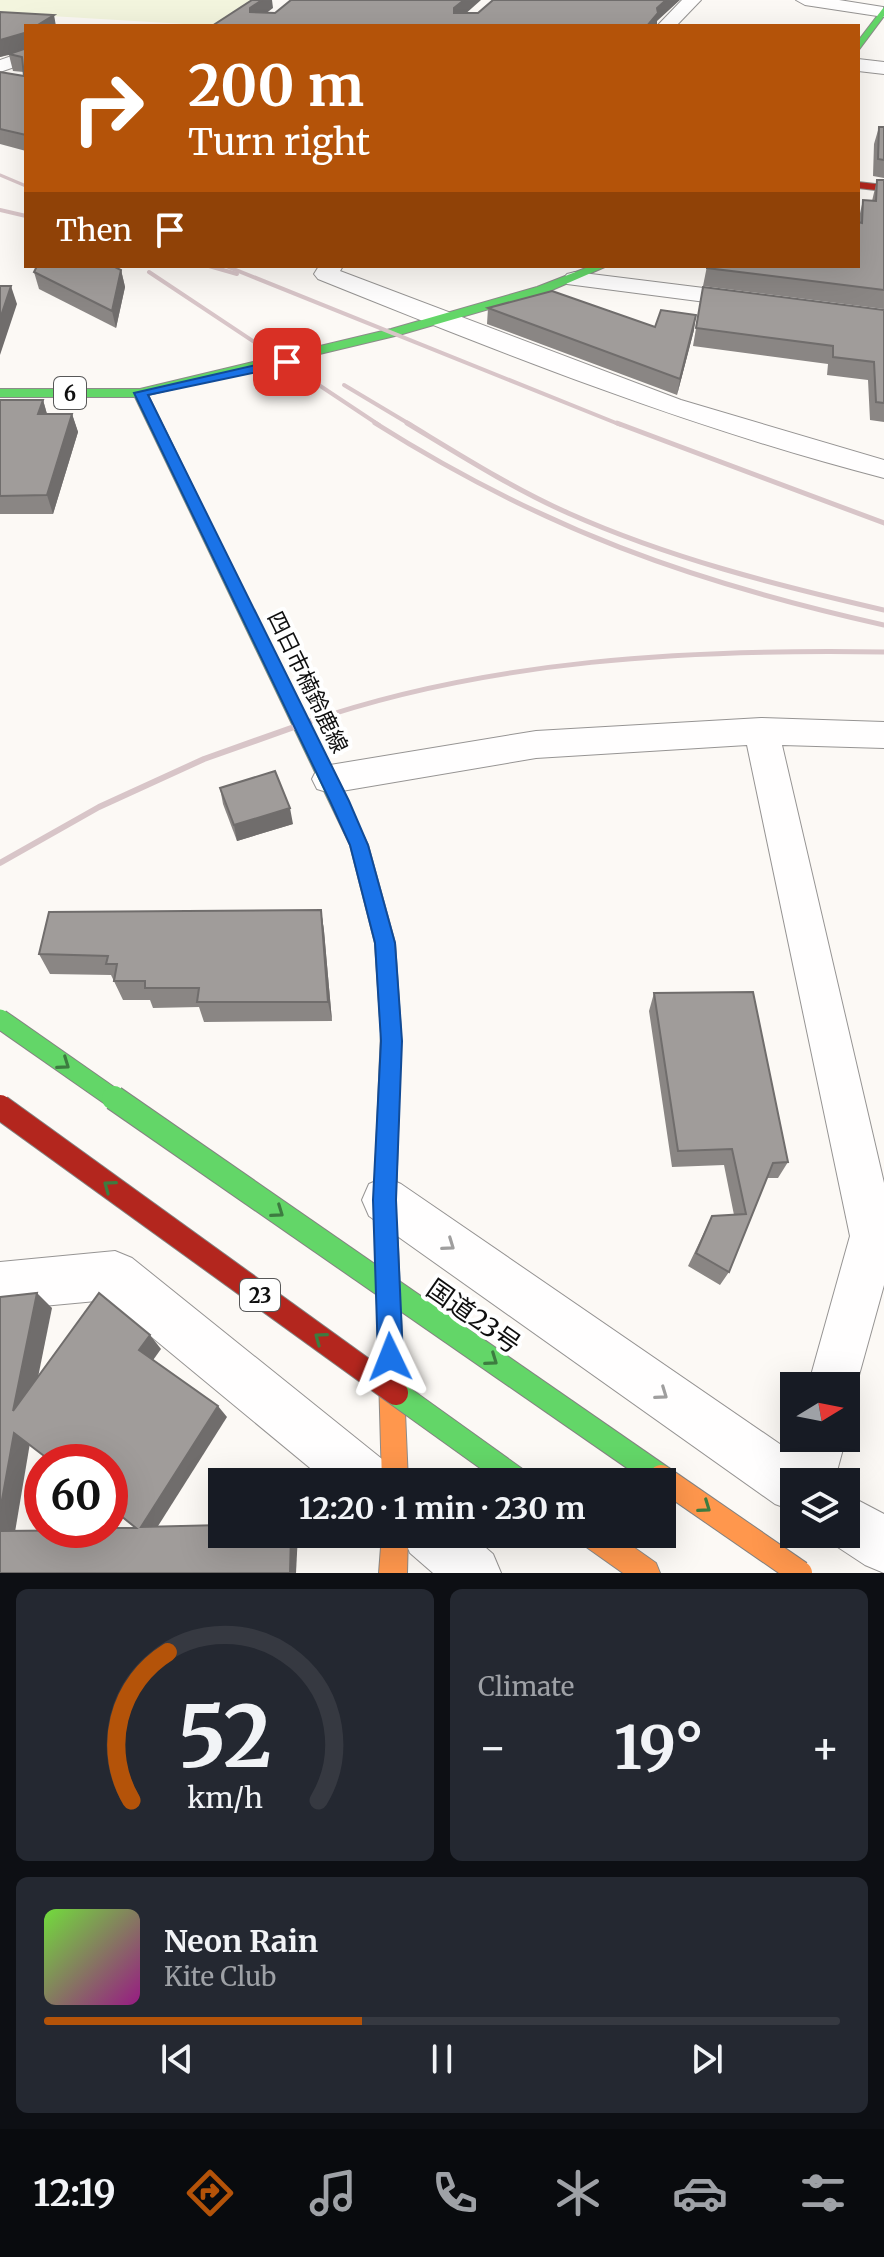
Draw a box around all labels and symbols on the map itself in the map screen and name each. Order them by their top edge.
pin [253,328,321,396]
road number: 6 [54,377,86,409]
street label: 四日市楠鈴鹿線 [262,607,354,757]
one-way arrow [56,1054,70,1069]
one-way arrow [104,1181,118,1196]
one-way arrow [269,1202,283,1217]
one-way arrow [440,1235,454,1250]
street label: 国道23号 [421,1272,527,1360]
road number: 23 [240,1279,280,1311]
position arrow [348,1315,432,1399]
one-way arrow [315,1333,329,1348]
one-way arrow [483,1350,497,1365]
north arrow [780,1372,860,1452]
one-way arrow [654,1384,668,1399]
speed limit sign: 60 [24,1444,128,1548]
one-way arrow [697,1498,711,1513]

